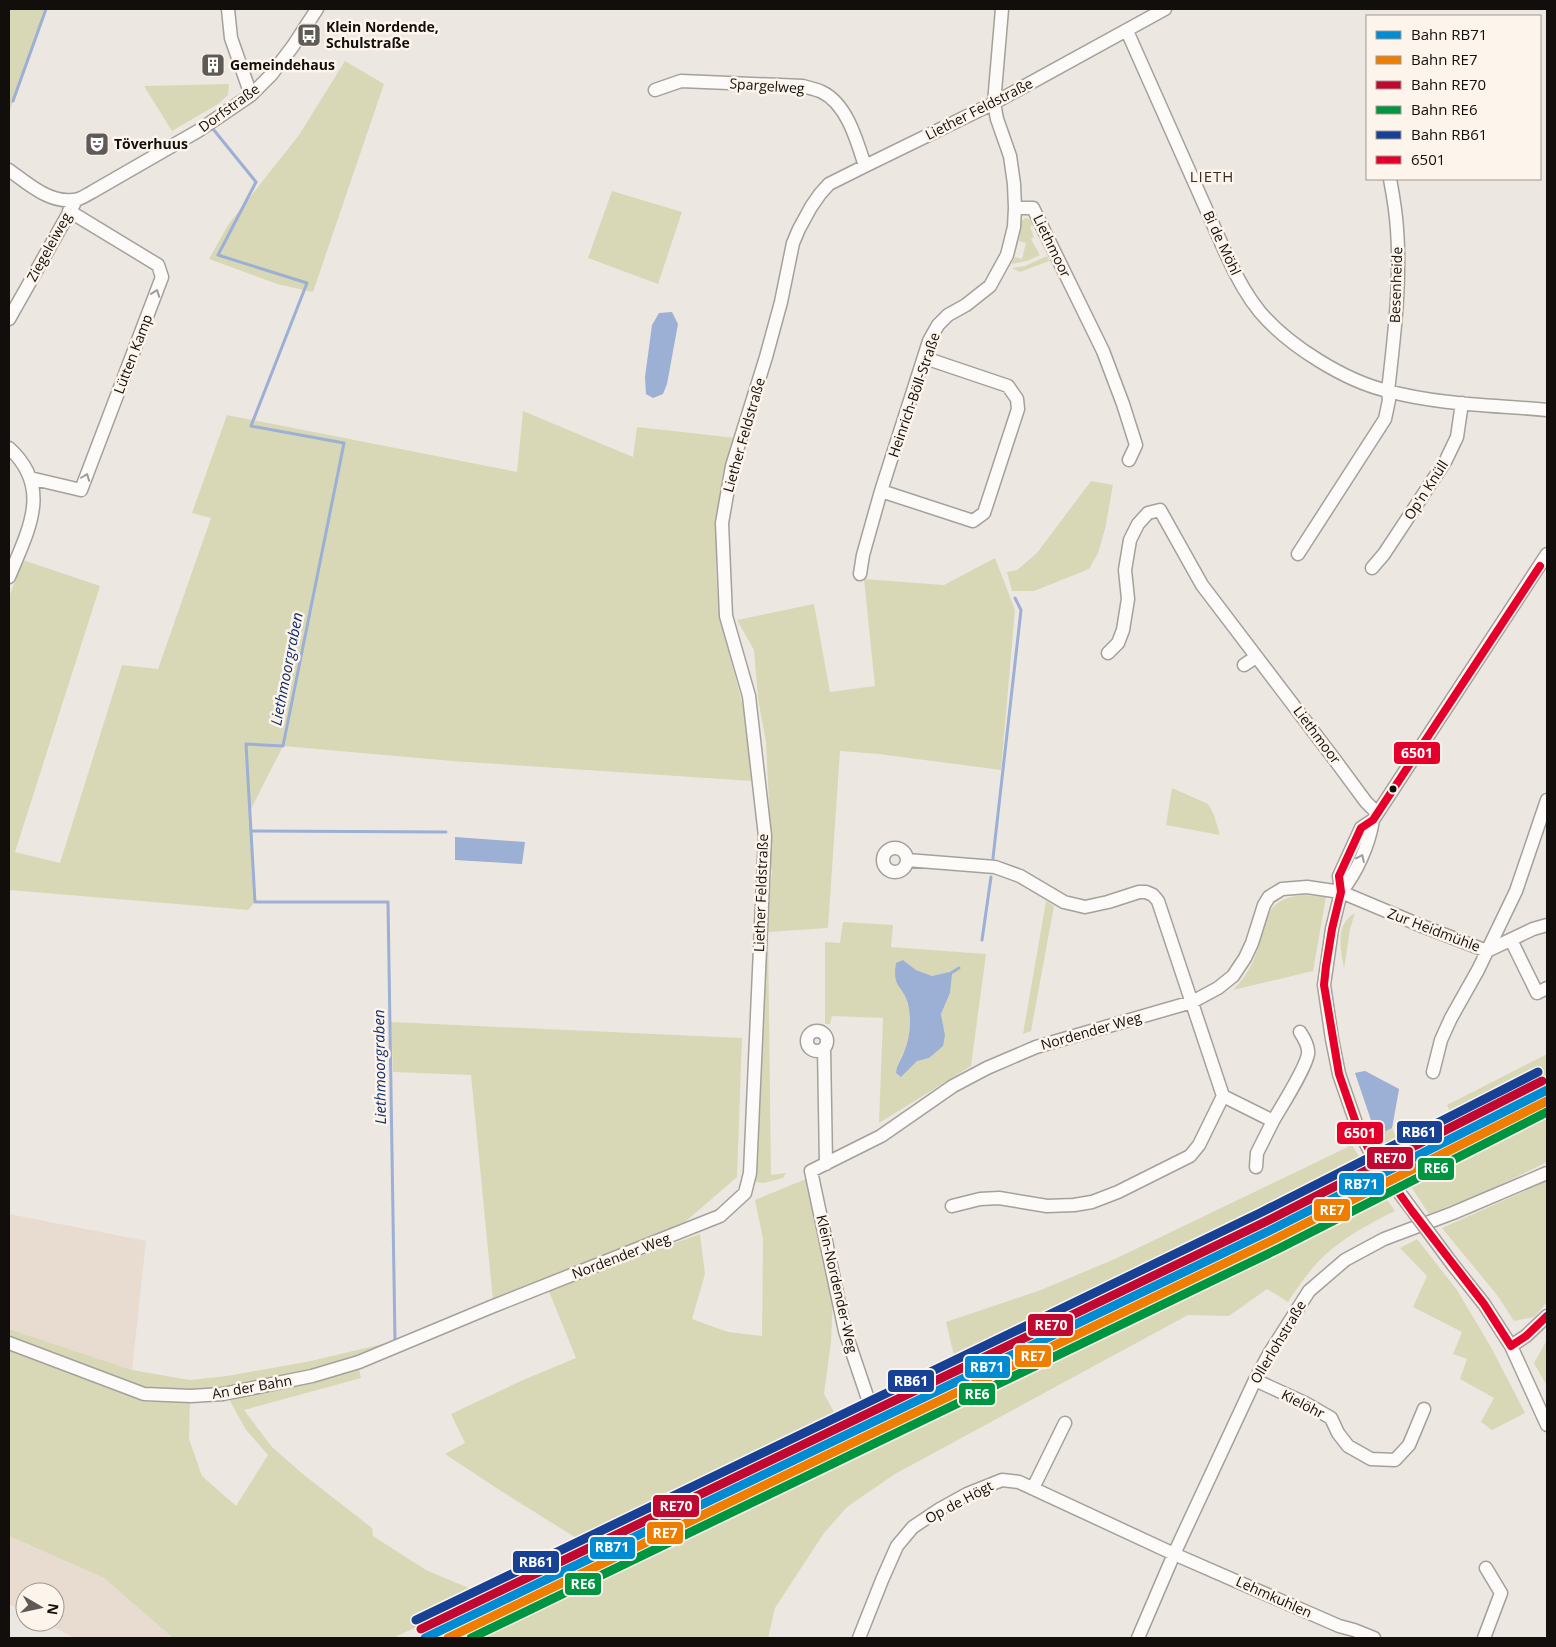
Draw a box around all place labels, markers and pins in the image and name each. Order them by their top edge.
place label: Klein Nordende, Schulstraße [326,17,439,52]
bus stop icon: Klein Nordende, Schulstraße [296,22,322,48]
building icon: Gemeindehaus [200,52,226,78]
place label: Gemeindehaus [230,55,335,74]
theatre icon: Töverhuus [84,131,110,157]
place label: Töverhuus [114,134,188,153]
unlabelled marker [1388,784,1398,794]

